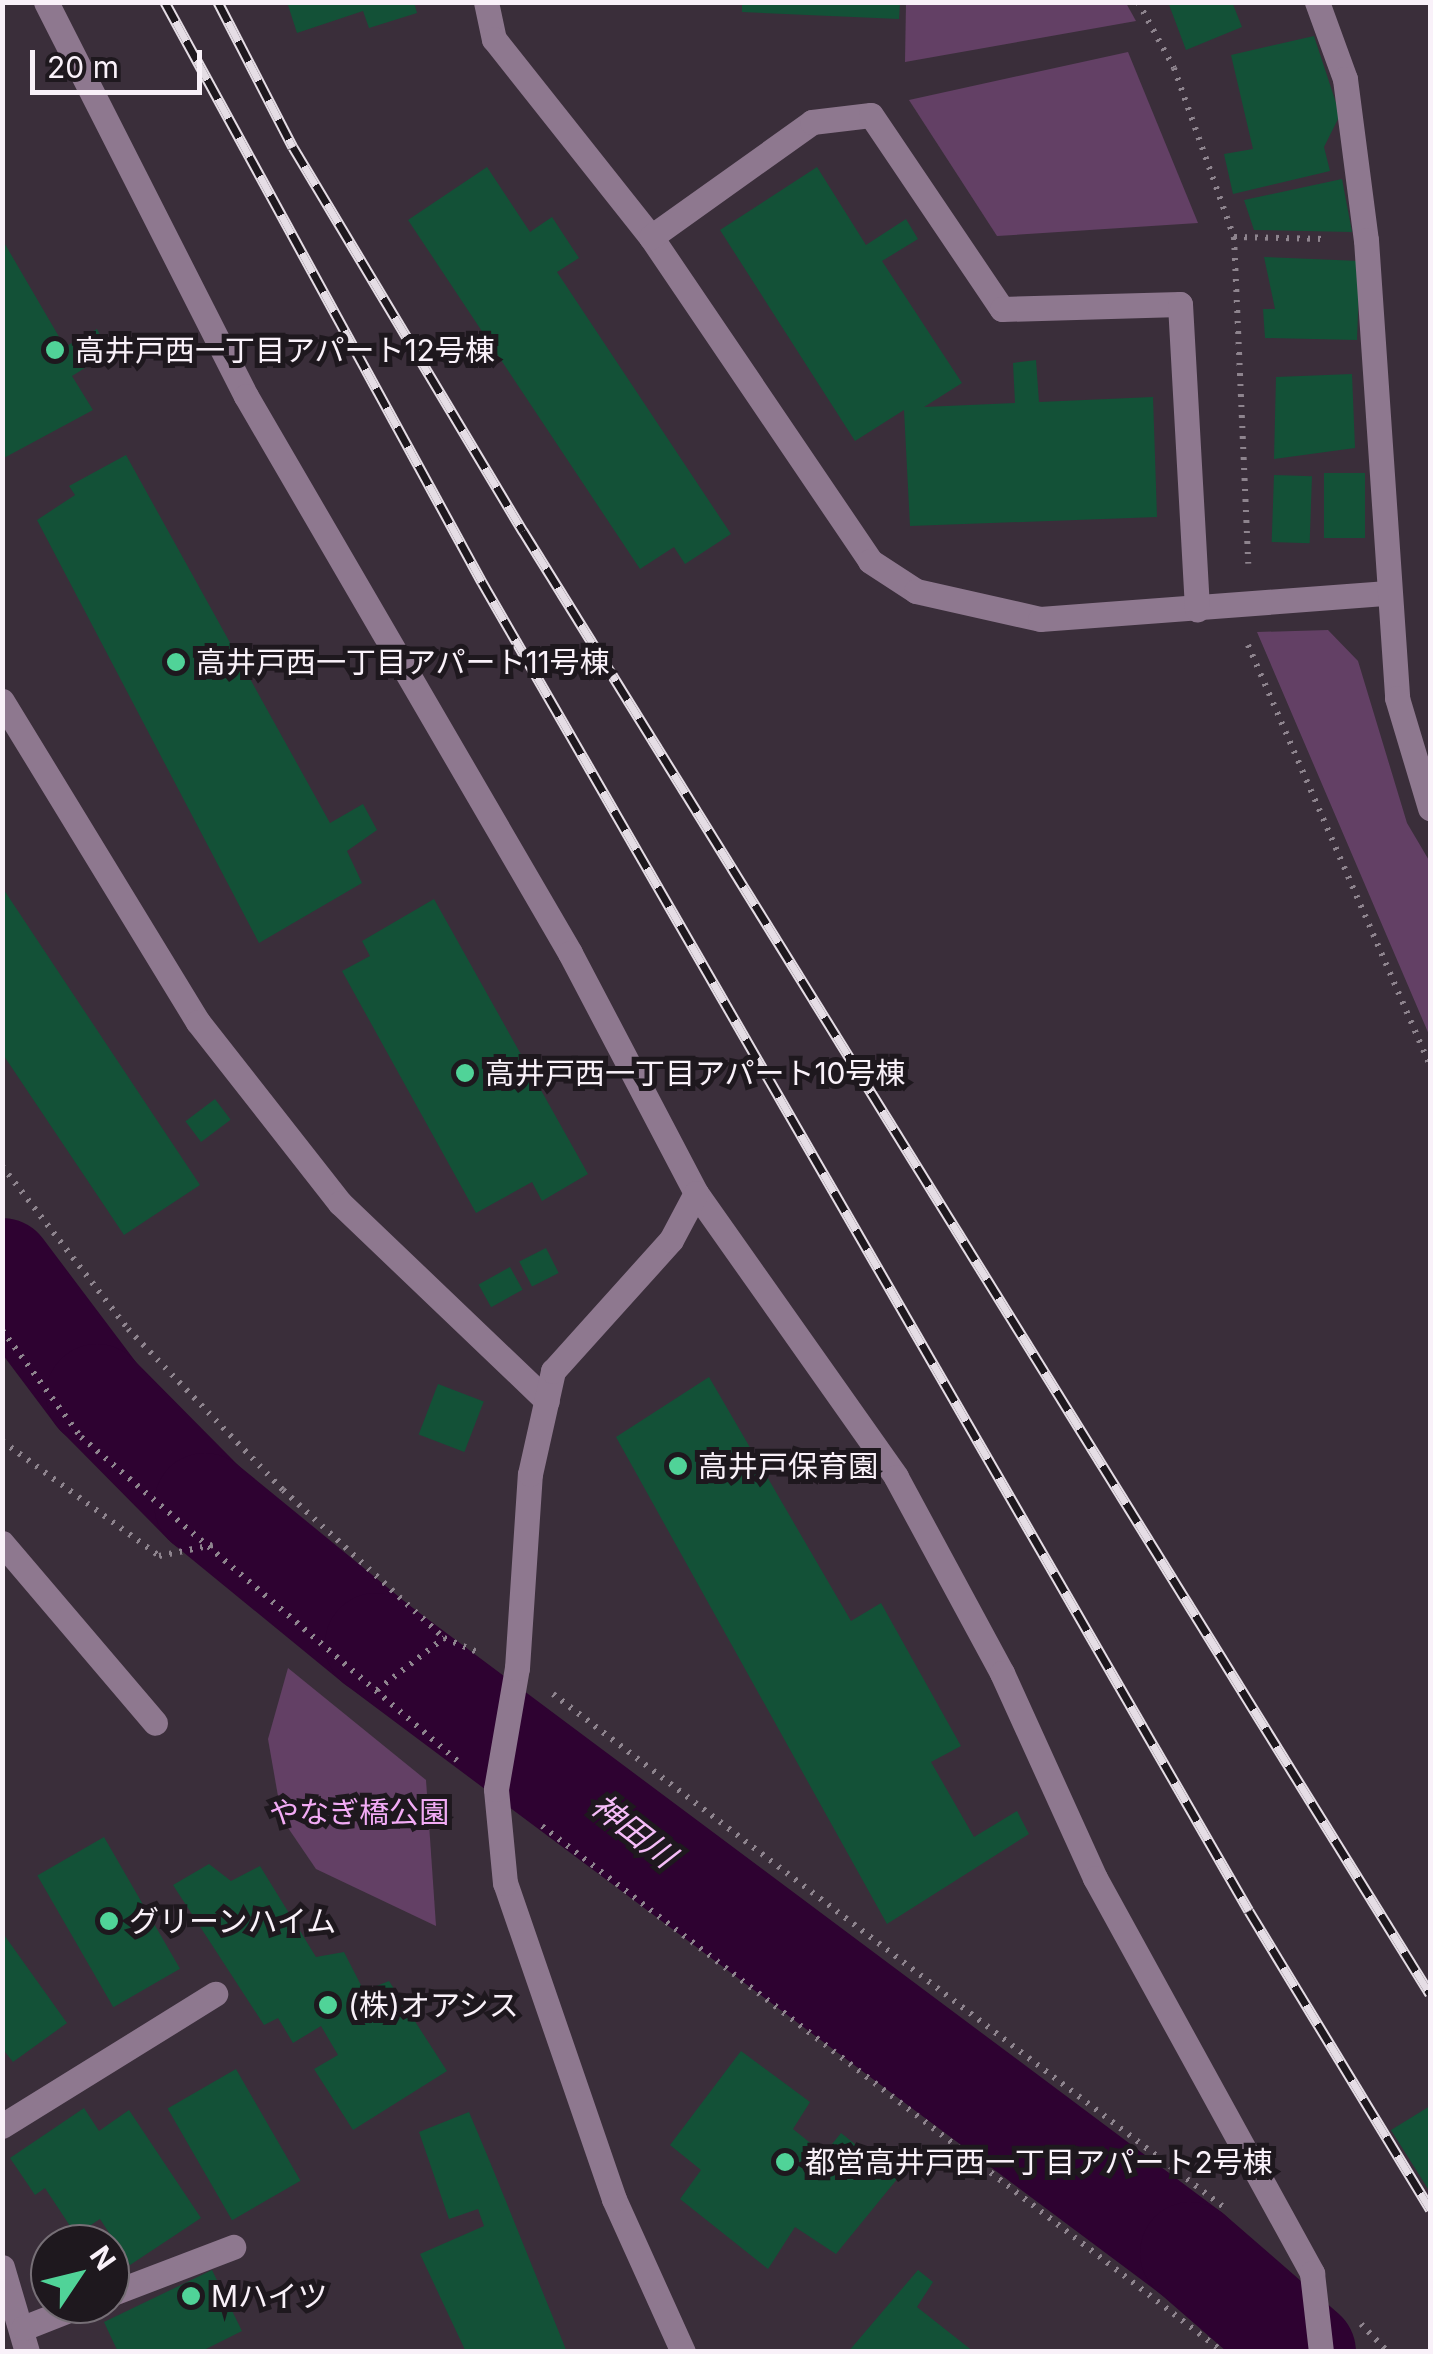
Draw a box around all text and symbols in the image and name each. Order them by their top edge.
scale bar [35,30,208,92]
text: 20 m [47,49,119,85]
place label: 高井戸西一丁目アパート12号棟 [75,332,495,368]
marker: 高井戸西一丁目アパート12号棟 [44,339,66,361]
place label: 高井戸西一丁目アパート11号棟 [196,644,610,680]
marker: 高井戸西一丁目アパート11号棟 [165,651,187,673]
place label: 高井戸西一丁目アパート10号棟 [485,1055,906,1091]
marker: 高井戸西一丁目アパート10号棟 [454,1062,476,1084]
place label: 高井戸保育園 [698,1448,878,1484]
marker: 高井戸保育園 [667,1455,689,1477]
water label: 神田川 [583,1786,683,1876]
park label: やなぎ橋公園 [269,1794,449,1830]
place label: グリーンハイム [129,1903,339,1939]
marker: グリーンハイム [98,1910,120,1932]
place label: (株)オアシス [348,1987,520,2023]
marker: (株)オアシス [317,1994,339,2016]
place label: 都営高井戸西一丁目アパート2号棟 [805,2144,1273,2180]
marker: 都営高井戸西一丁目アパート2号棟 [774,2151,796,2173]
north arrow [30,2224,130,2324]
text: N [83,2239,123,2276]
place label: Mハイツ [211,2278,328,2314]
marker: Mハイツ [180,2285,202,2307]

